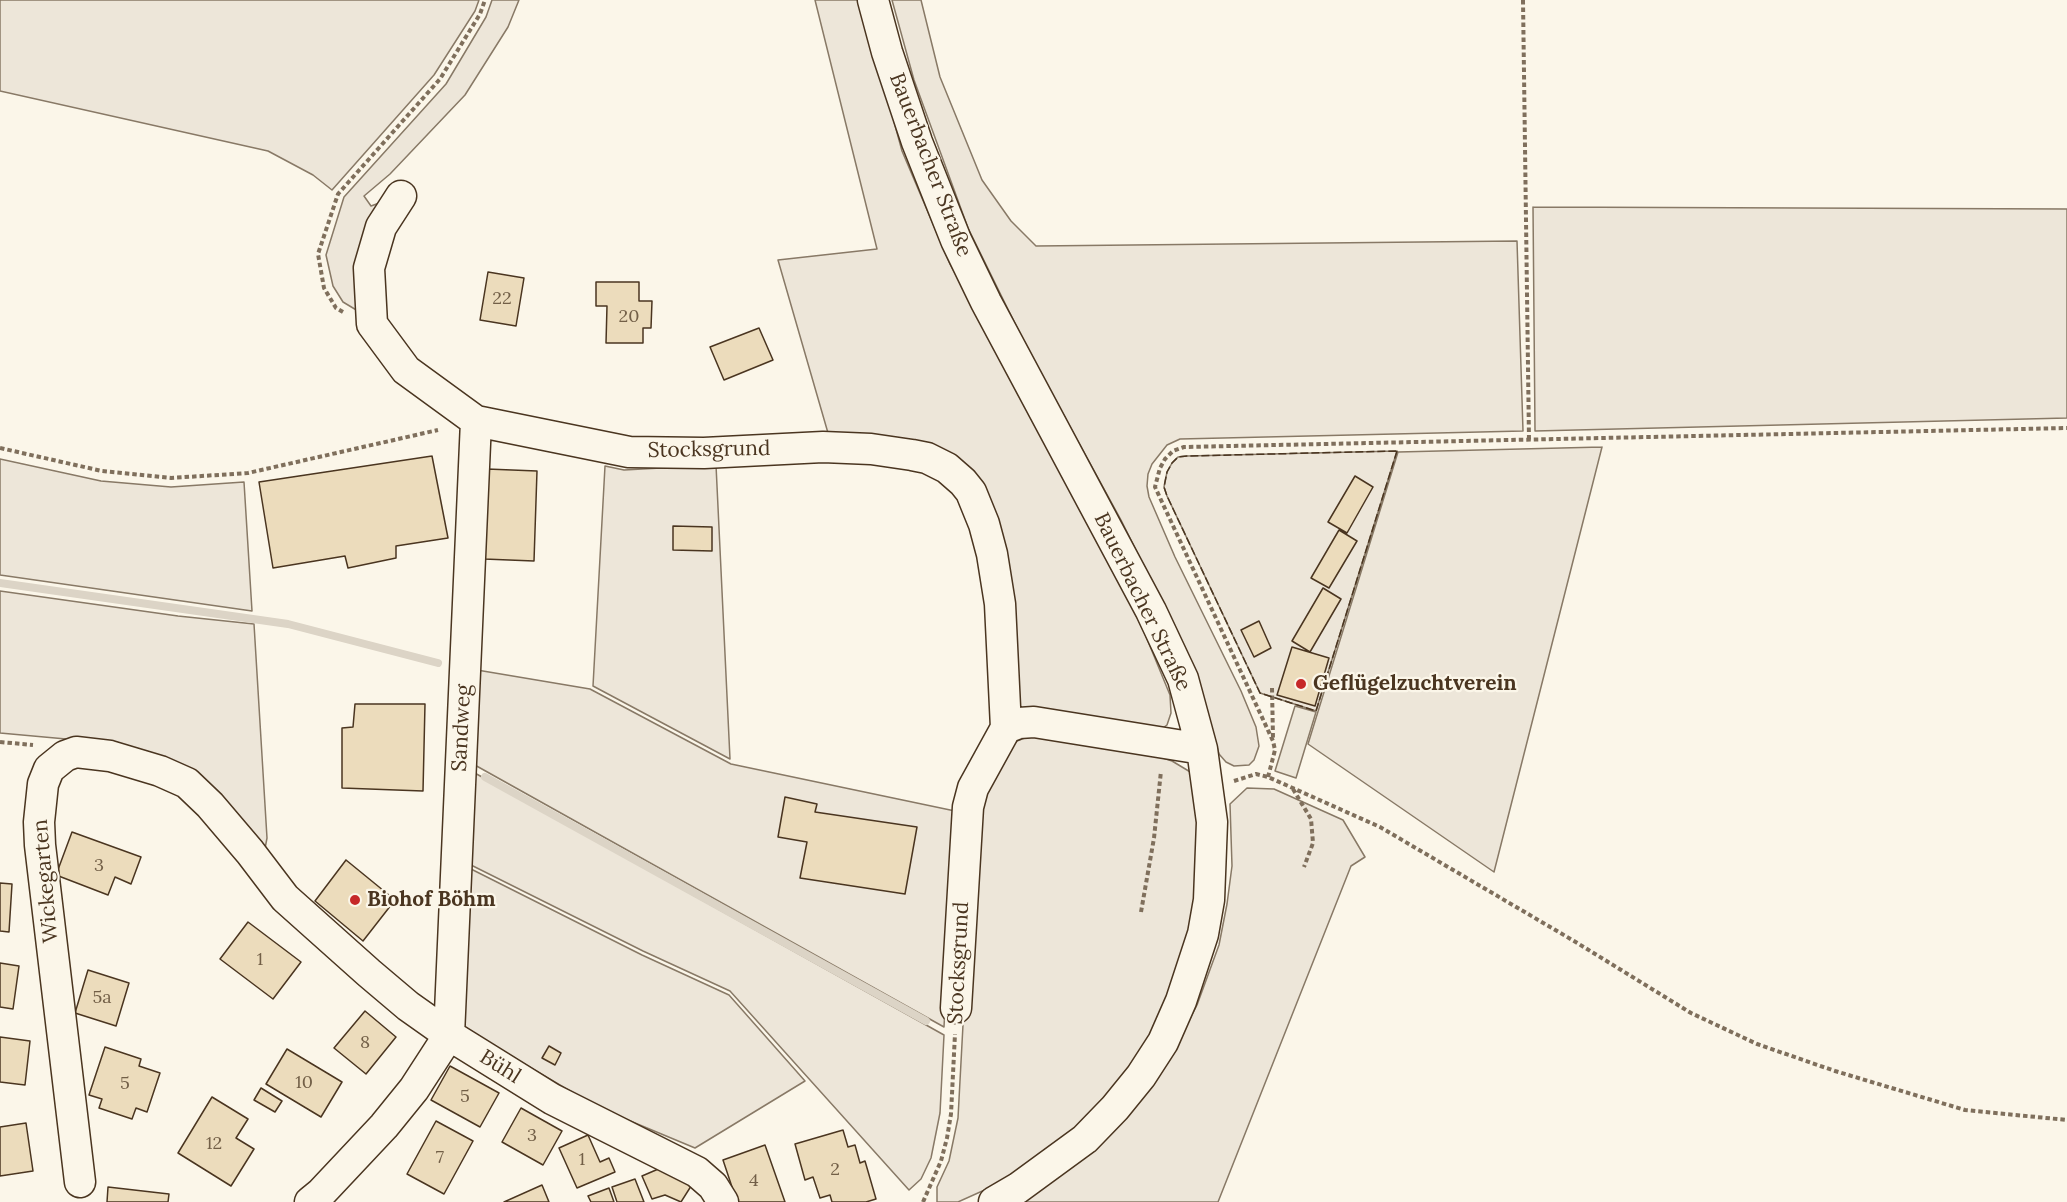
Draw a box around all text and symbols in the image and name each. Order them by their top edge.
street label: Bauerbacher Straße [883,69,977,261]
house number: 22 [492,288,512,310]
house number: 20 [619,306,639,328]
street label: Stocksgrund [647,436,771,464]
street label: Bauerbacher Straße [1088,509,1196,695]
place label: Geflügelzuchtverein [1313,671,1517,697]
marker: Geflügelzuchtverein [1294,677,1308,691]
street label: Sandweg [447,684,477,772]
street label: Wickegarten [28,818,64,944]
house number: 3 [94,855,104,877]
place label: Biohof Böhm [367,887,495,913]
marker: Biohof Böhm [348,893,362,907]
street label: Stocksgrund [943,901,975,1025]
house number: 1 [257,949,263,971]
house number: 5a [92,987,112,1009]
house number: 8 [360,1032,370,1054]
street label: Bühl [475,1045,525,1089]
house number: 10 [295,1072,313,1094]
house number: 5 [120,1073,130,1095]
house number: 5 [460,1086,470,1108]
house number: 3 [527,1125,537,1147]
house number: 12 [206,1133,222,1155]
house number: 7 [436,1147,444,1169]
house number: 1 [579,1149,585,1171]
house number: 2 [830,1159,840,1181]
house number: 4 [749,1170,759,1192]

